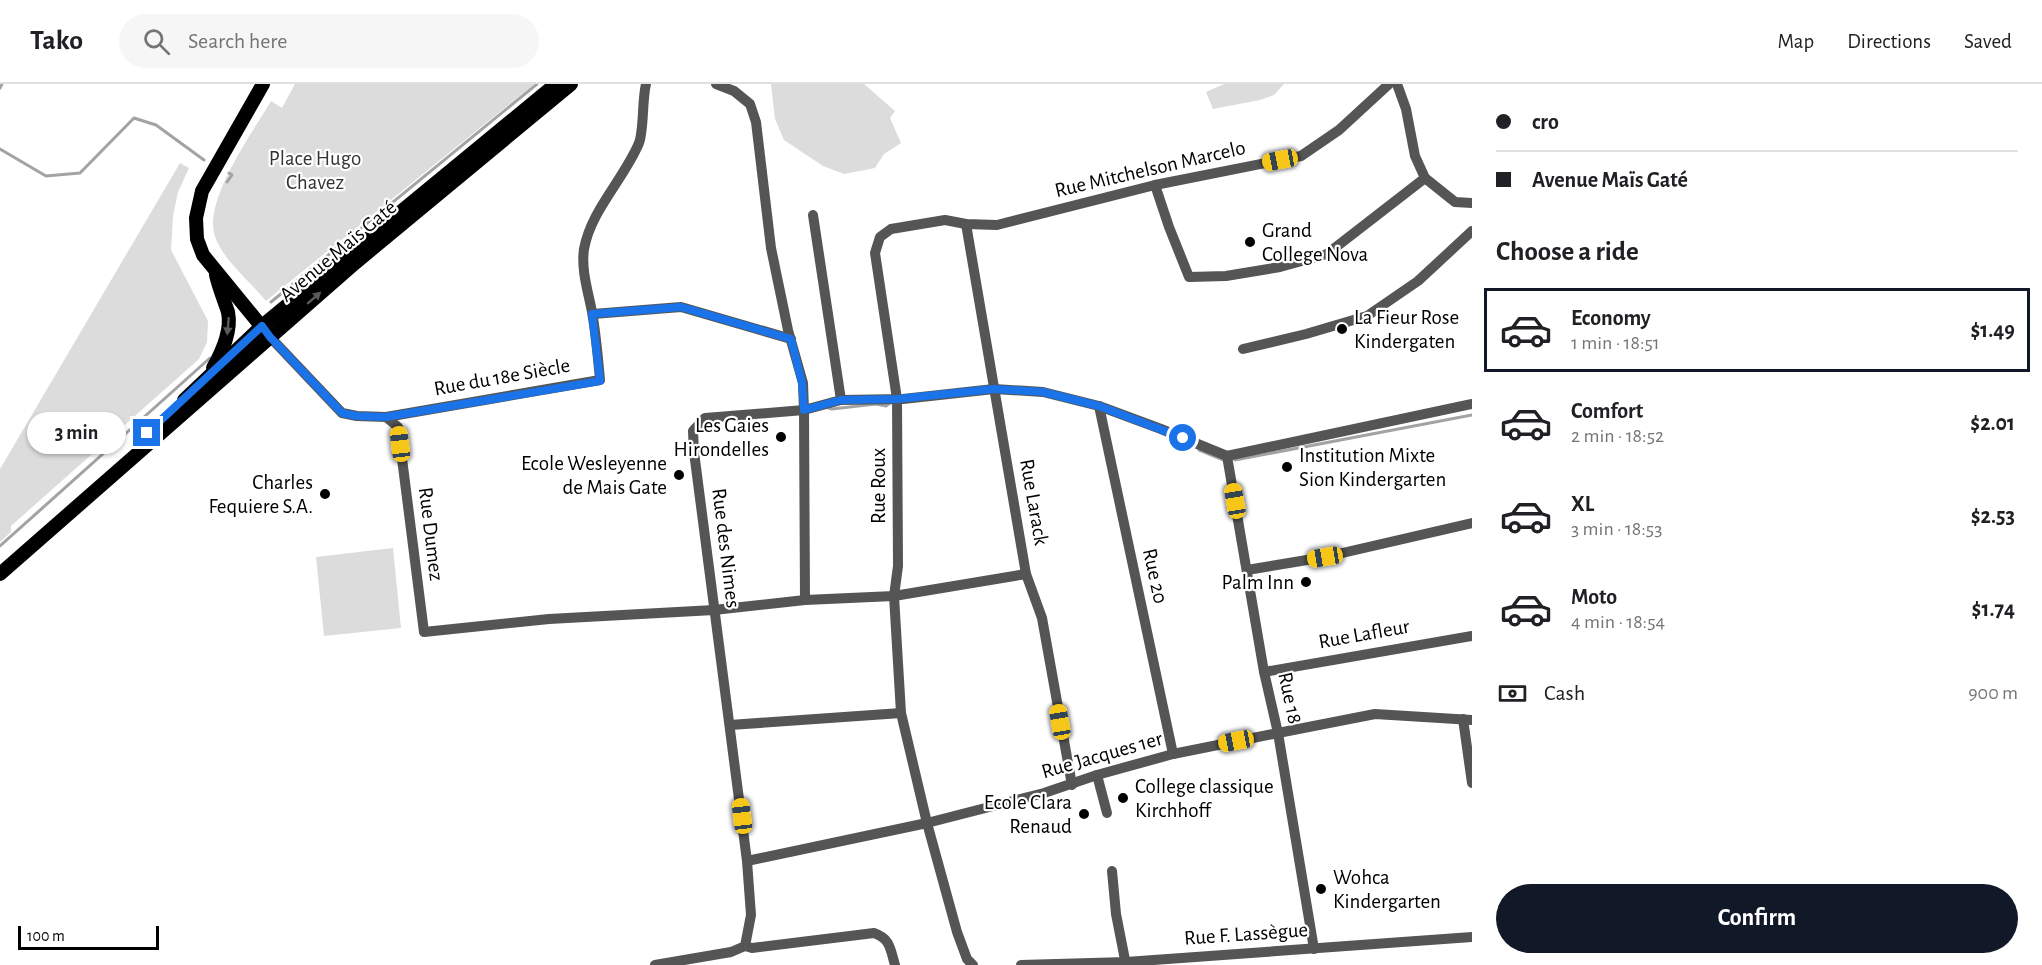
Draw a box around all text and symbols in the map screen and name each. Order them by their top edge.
search box [119,14,539,68]
icon: search [140,25,173,58]
text: Tako [30,27,83,55]
text: Search here [188,30,288,52]
text: Map [1778,31,1814,52]
text: Directions [1847,31,1931,52]
text: Saved [1964,31,2012,52]
text: cro [1532,111,1559,133]
street label: Rue Mitchelson Marcelo [1053,137,1247,201]
park label: Place Hugo Chavez [269,148,361,193]
car [1261,148,1299,172]
text: Avenue Maïs Gaté [1532,169,1688,191]
street label: Avenue Maïs Gaté [276,196,400,306]
place label: Grand College Nova [1262,220,1369,265]
marker: Grand College Nova [1243,235,1257,249]
text: Choose a ride [1496,238,1639,265]
one-way arrow [306,292,321,305]
icon: car [1499,303,1553,357]
place label: La Fieur Rose Kindergaten [1354,307,1459,352]
text: Economy [1571,307,1651,329]
one-way arrow [223,316,232,335]
text: $1.49 [1970,319,2015,341]
marker: La Fieur Rose Kindergaten [1335,322,1349,336]
text: 1 min · 18:51 [1571,333,1660,353]
street label: Rue du 18e Siècle [432,355,572,399]
icon: car [1499,396,1553,450]
text: Comfort [1571,400,1643,422]
callout: 3 min [27,412,126,454]
text: $2.01 [1970,412,2015,434]
place label: Les Gaies Hirondelles [673,415,769,460]
route end [133,419,160,446]
text: 3 min [55,423,98,443]
route start [1169,424,1196,451]
car [389,425,411,463]
text: 2 min · 18:52 [1571,426,1664,446]
marker: Les Gaies Hirondelles [774,430,788,444]
place label: Institution Mixte Sion Kindergarten [1299,445,1446,490]
street label: Rue Roux [868,448,889,524]
place label: Ecole Wesleyenne de Mais Gate [521,453,667,498]
street label: Rue Larack [1016,457,1052,547]
marker: Institution Mixte Sion Kindergarten [1280,460,1294,474]
marker: Ecole Wesleyenne de Mais Gate [672,468,686,482]
place label: Charles Fequiere S.A. [208,472,313,517]
car [1223,482,1247,520]
street label: Rue Dumez [415,486,447,582]
marker: Charles Fequiere S.A. [318,487,332,501]
street label: Rue des Nimes [708,487,744,609]
icon: car [1499,489,1553,543]
text: XL [1571,493,1594,515]
text: $2.53 [1971,505,2015,527]
text: 3 min · 18:53 [1571,519,1662,539]
car [1306,545,1344,569]
street label: Rue 20 [1139,547,1171,605]
place label: Palm Inn [1222,572,1294,593]
marker: Palm Inn [1299,575,1313,589]
icon: car [1499,582,1553,636]
text: Moto [1571,586,1617,608]
text: $1.74 [1972,598,2015,620]
text: 4 min · 18:54 [1571,612,1665,632]
street label: Rue Lafleur [1317,616,1411,652]
street label: Rue 18 [1274,670,1306,726]
icon: cash [1496,677,1529,710]
text: Cash [1544,682,1585,704]
text: 900 m [1968,683,2018,703]
car [1048,703,1072,741]
street label: Rue Jacques 1er [1039,728,1165,782]
car [1217,729,1255,753]
place label: College classique Kirchhoff [1135,776,1274,821]
marker: College classique Kirchhoff [1116,791,1130,805]
place label: Ecole Clara Renaud [984,792,1072,837]
car [731,797,753,835]
marker: Ecole Clara Renaud [1077,807,1091,821]
place label: Wohca Kindergarten [1333,867,1441,912]
marker: Wohca Kindergarten [1314,882,1328,896]
button: Confirm [1496,884,2018,953]
street label: Rue F. Lassègue [1183,919,1309,949]
scale bar [18,923,159,950]
text: 100 m [27,928,65,944]

